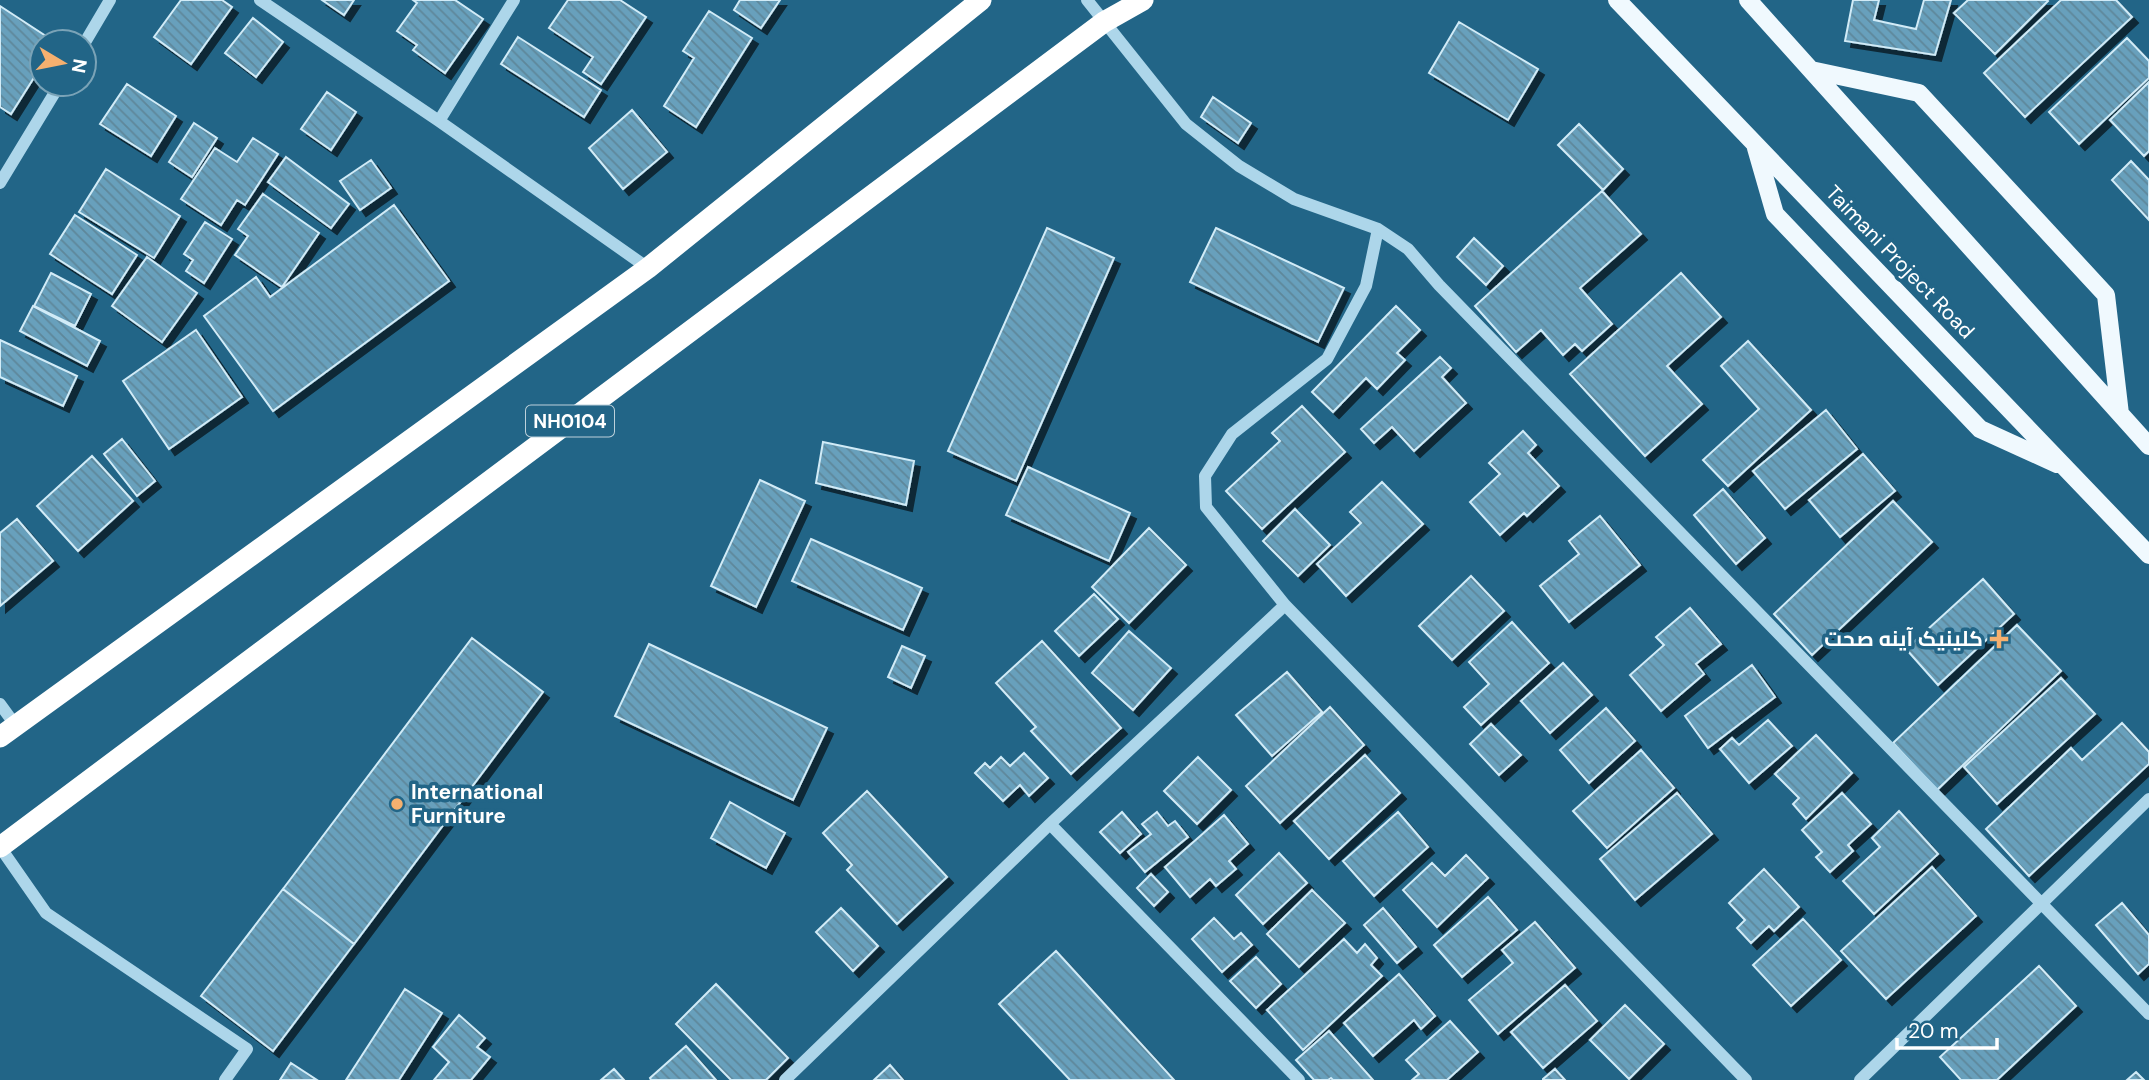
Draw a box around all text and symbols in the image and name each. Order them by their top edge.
north arrow [28,28,98,98]
text: N [66,57,93,75]
street label: Taimani Project Road [1819,179,1981,345]
road number: NH0104 [526,406,614,436]
place label: کلینیک آینه صحت [1824,625,1983,653]
marker: کلینیک آینه صحت [1989,629,2009,649]
place label: International Furniture [411,778,543,830]
marker: International Furniture [389,796,405,812]
scale bar [1897,1006,1997,1050]
text: 20 m [1908,1017,1959,1045]

